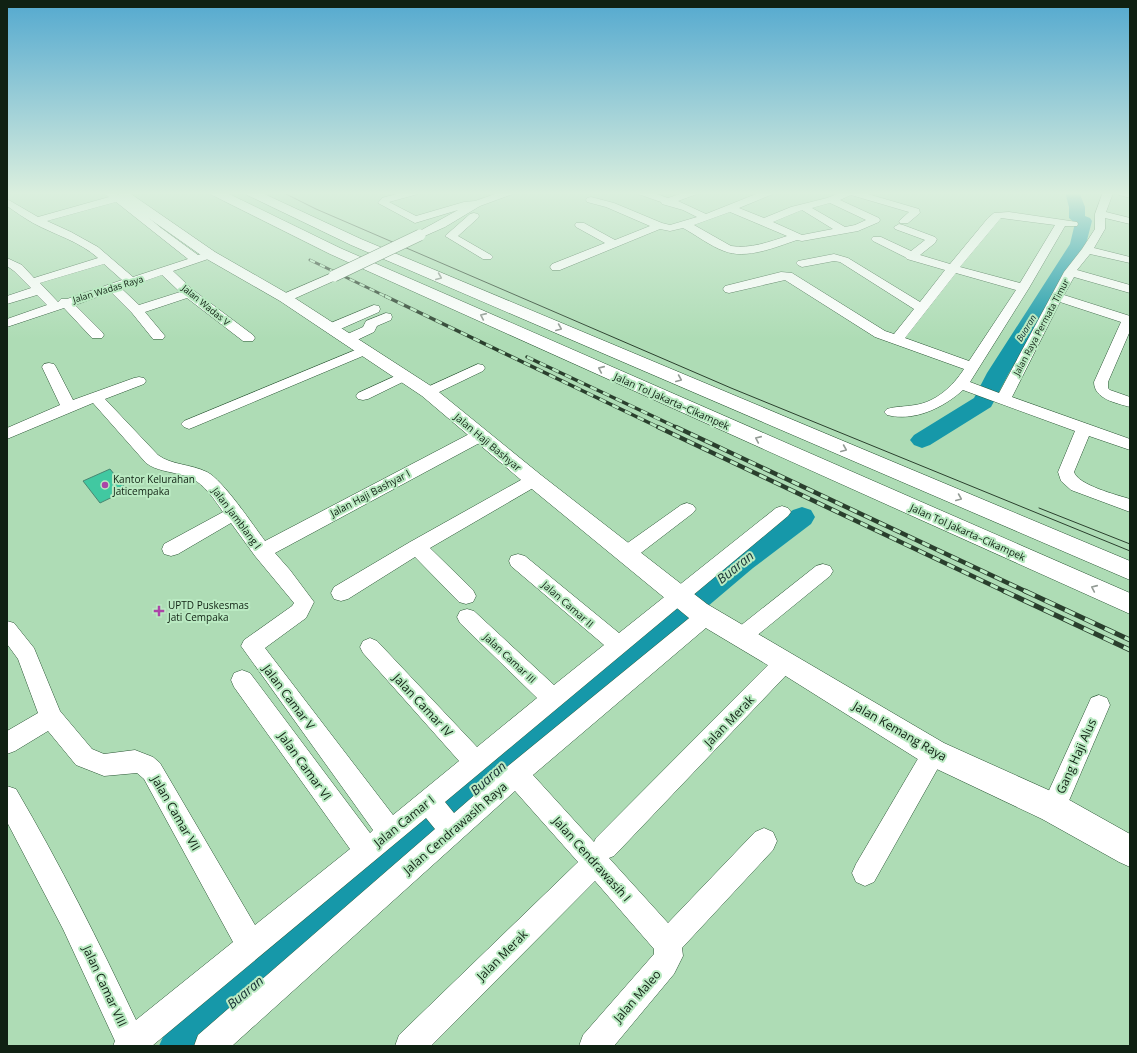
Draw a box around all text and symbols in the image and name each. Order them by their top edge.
street label: Jalan Wadas Raya [70,272,145,306]
one-way arrow [435,272,443,280]
street label: Jalan Raya Permata Timur [1009,276,1072,379]
street label: Jalan Wadas V [178,281,233,329]
water label: Buaran [1013,312,1039,344]
one-way arrow [479,313,487,321]
one-way arrow [555,323,562,331]
one-way arrow [598,366,606,374]
street label: Jalan Tol Jakarta–Cikampek [611,369,733,433]
one-way arrow [675,374,682,382]
street label: Jalan Haji Bashyar [451,409,524,474]
one-way arrow [755,436,762,444]
one-way arrow [840,444,847,452]
street label: Jalan Haji Bashyar I [327,466,412,520]
place label: Kantor Kelurahan Jaticempaka [112,472,195,498]
marker: Kantor Kelurahan Jaticempaka [100,480,110,490]
street label: Jalan Jamblang I [209,484,265,552]
one-way arrow [955,493,962,501]
street label: Jalan Tol Jakarta–Cikampek [907,500,1029,564]
water label: Buaran [713,547,757,587]
street label: Jalan Camar II [539,577,597,630]
one-way arrow [1091,585,1098,593]
place label: UPTD Puskesmas Jati Cempaka [167,598,249,624]
marker: UPTD Puskesmas Jati Cempaka [153,605,165,617]
street label: Jalan Camar III [480,629,539,686]
street label: Jalan Camar V [258,660,320,734]
street label: Jalan Camar IV [389,669,457,741]
street label: Jalan Merak [699,691,758,751]
street label: Jalan Kemang Raya [849,697,950,765]
street label: Gang Haji Alus [1052,715,1100,796]
street label: Jalan Camar VI [274,728,336,804]
water label: Buaran [466,757,510,799]
street label: Jalan Camar VII [147,772,204,854]
street label: Jalan Cendrawasih Raya [399,778,511,879]
street label: Jalan Camar I [369,791,438,851]
street label: Jalan Cendrawasih I [548,812,635,905]
street label: Jalan Merak [472,925,532,985]
street label: Jalan Camar VIII [78,942,131,1029]
street label: Jalan Maleo [609,966,665,1027]
water label: Buaran [223,971,267,1013]

